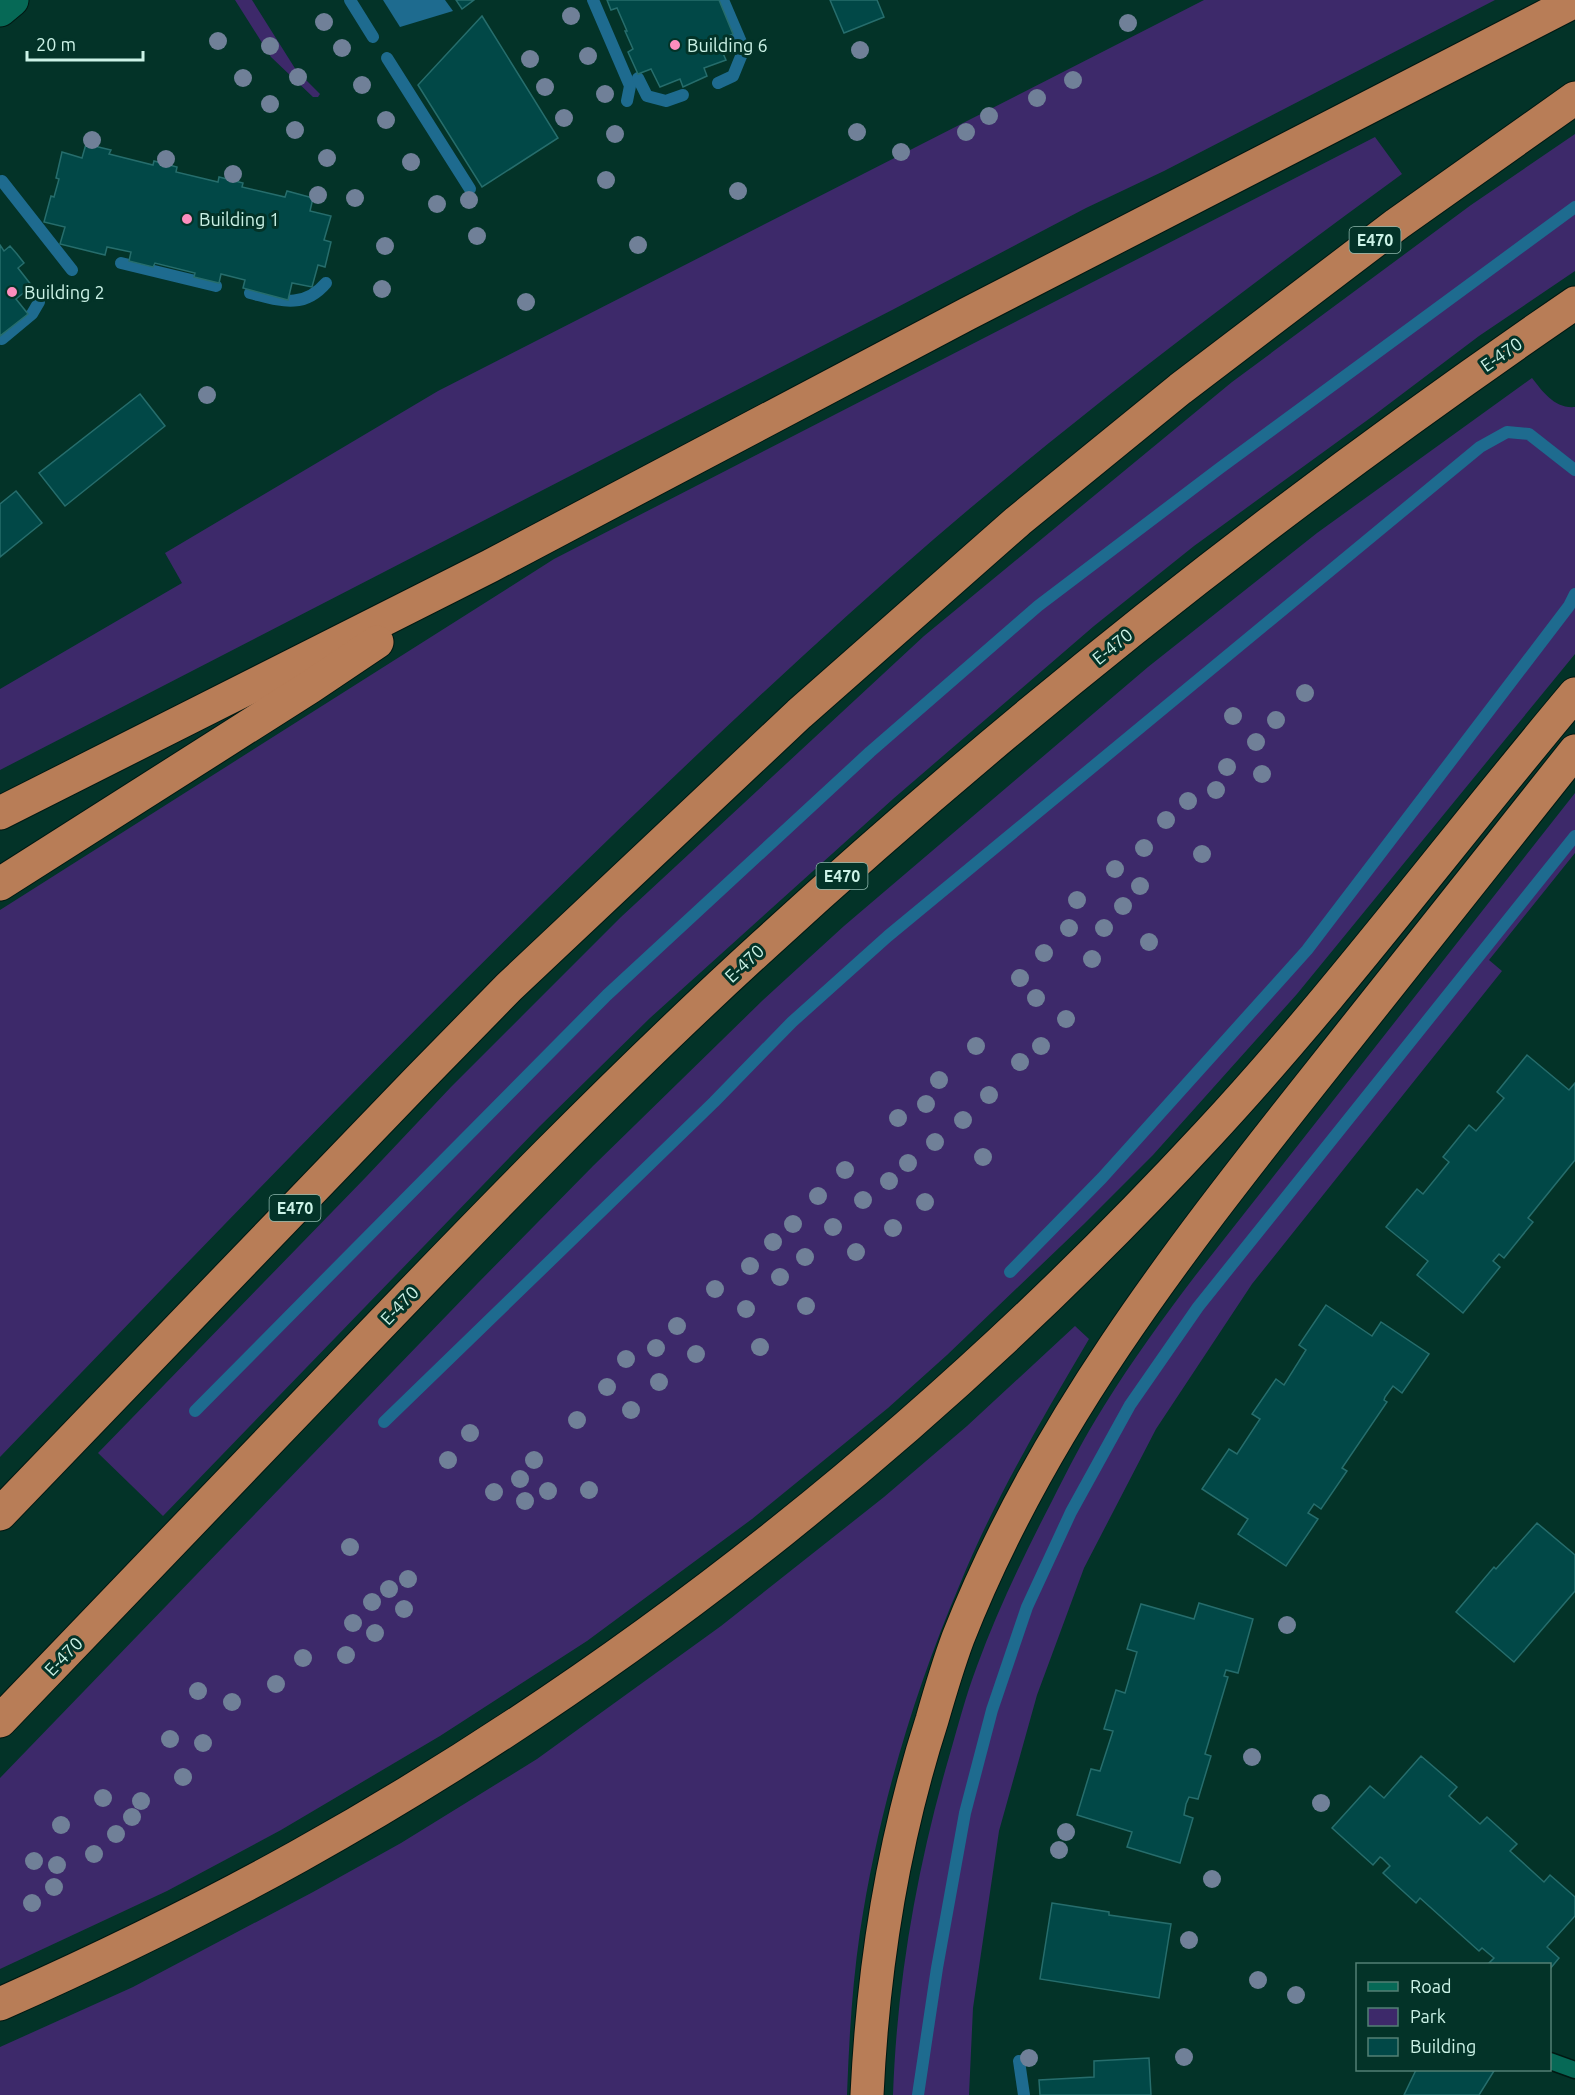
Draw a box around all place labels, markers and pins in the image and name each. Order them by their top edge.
place label: Building 6 [687,35,768,55]
marker: Building 6 [668,38,682,52]
place label: Building 1 [199,209,280,229]
marker: Building 1 [180,212,194,226]
place label: Building 2 [24,282,105,302]
marker: Building 2 [5,285,19,299]

